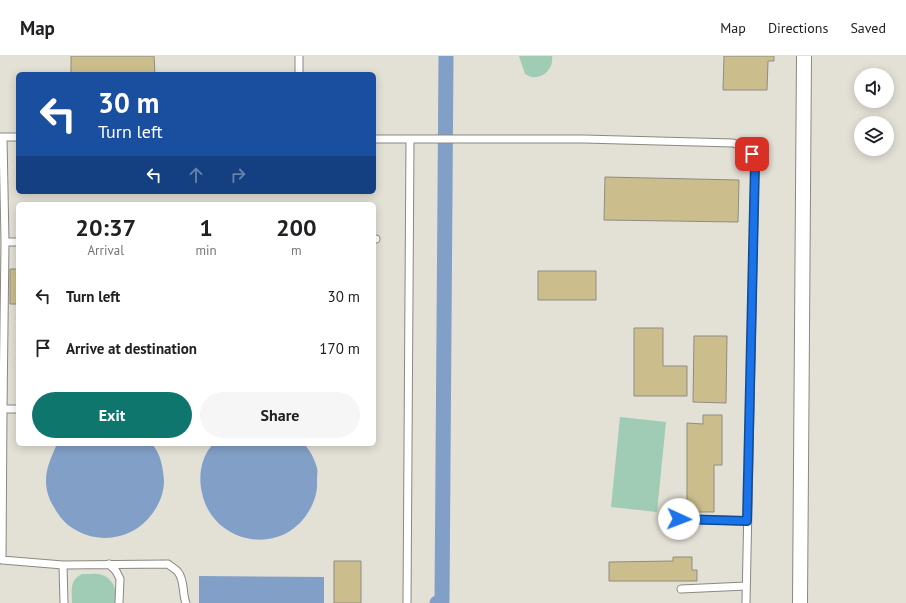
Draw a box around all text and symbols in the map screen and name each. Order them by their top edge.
text: Map [20,16,55,40]
text: Map [720,19,746,37]
text: Directions [768,19,828,37]
text: Saved [850,19,886,37]
map controls [854,68,894,156]
button: sound [854,68,894,108]
text: 30 m [98,84,159,121]
icon: left [32,88,84,140]
button: layers [854,116,894,156]
text: Turn left [98,120,163,143]
pin [735,137,769,171]
icon: arrive [741,143,763,165]
icon: left [143,164,165,186]
icon: ahead [185,164,207,186]
icon: right [227,164,249,186]
text: 20:37 [75,212,136,243]
text: 1 [199,212,213,243]
text: 200 [276,212,317,243]
text: Arrival [88,242,124,259]
text: min [195,242,217,259]
text: m [291,242,302,259]
icon: left [32,285,54,307]
text: Turn left [66,287,120,306]
text: 30 m [327,287,360,306]
icon: arrive [32,337,54,359]
text: Arrive at destination [66,339,197,358]
text: 170 m [319,339,360,358]
button: Exit [32,392,192,438]
button: Share [200,392,360,438]
position arrow [658,498,700,540]

